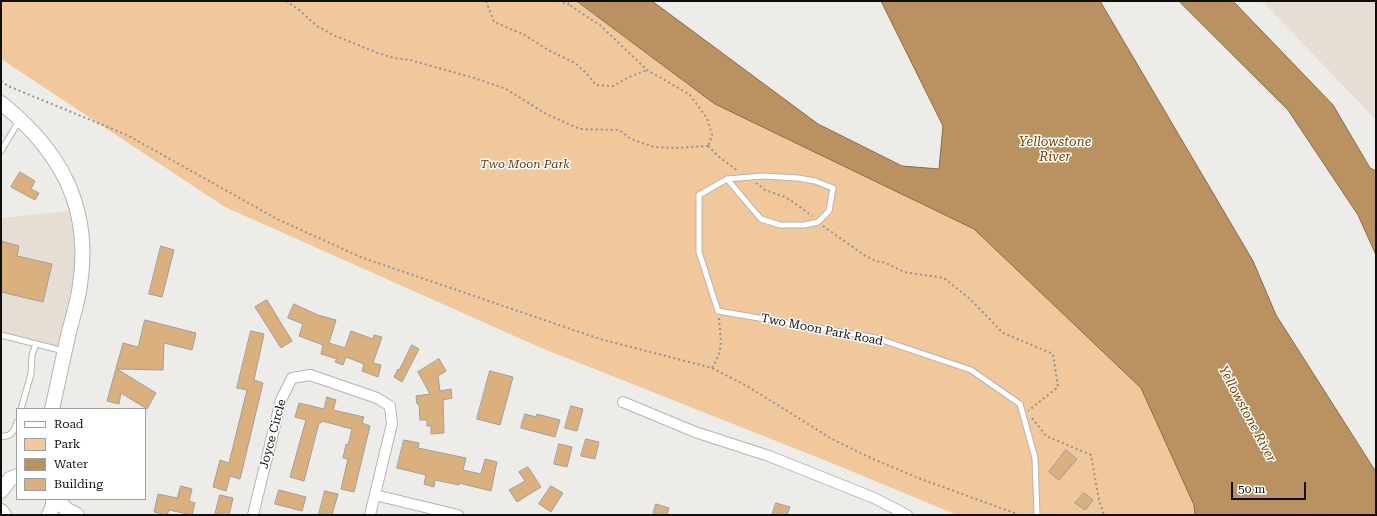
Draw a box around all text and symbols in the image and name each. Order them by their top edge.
water label: Yellowstone River [1019,134,1091,165]
park label: Two Moon Park [480,157,570,171]
street label: Two Moon Park Road [760,311,884,349]
water label: Yellowstone River [1215,363,1279,465]
street label: Joyce Circle [257,398,289,470]
legend [16,408,146,500]
text: Road [54,417,83,431]
text: Park [54,437,80,451]
text: Water [54,457,88,471]
scale bar [1233,474,1308,500]
text: Building [54,477,103,491]
text: 50 m [1238,482,1265,496]

